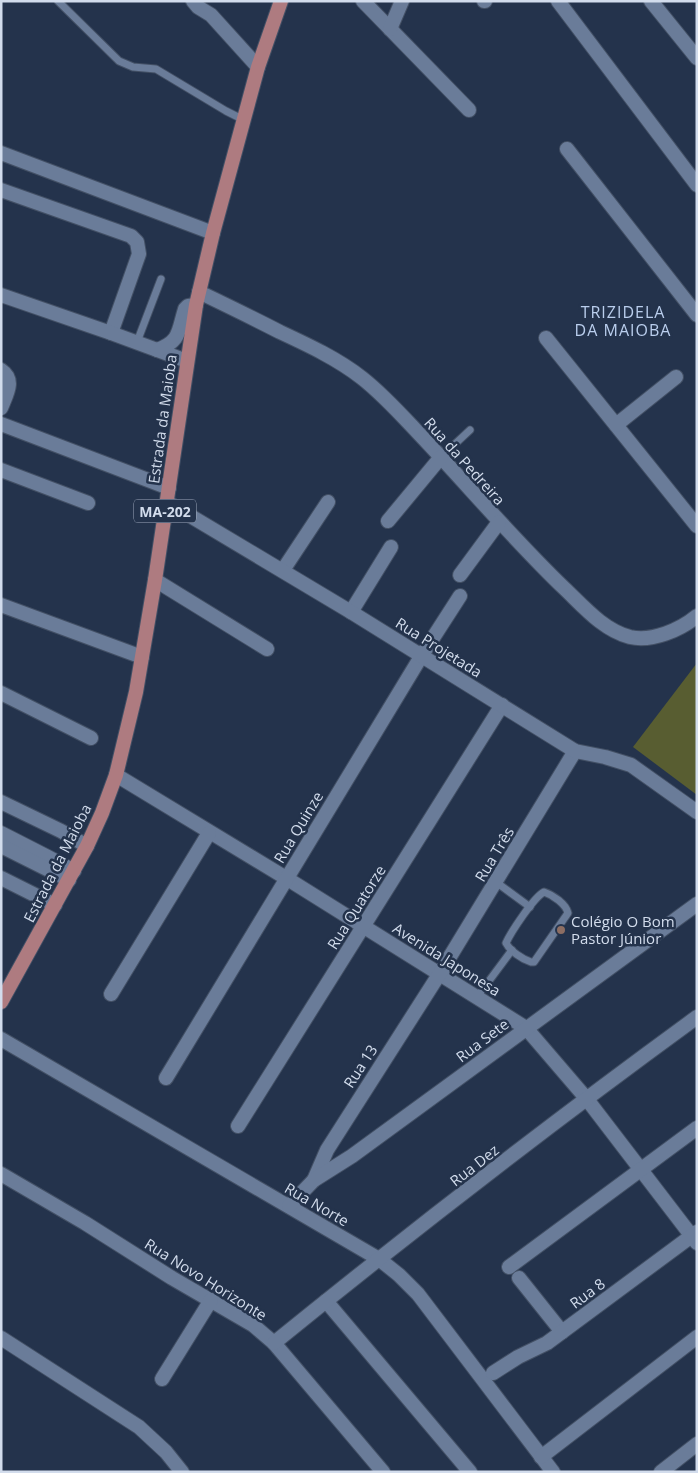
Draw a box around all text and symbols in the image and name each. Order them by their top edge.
district label: TRIZIDELA DA MAIOBA [575,301,671,341]
street label: Estrada da Maioba [143,353,181,485]
street label: Rua da Pedreira [420,413,510,509]
road number: MA-202 [134,500,196,522]
street label: Rua Projetada [392,612,486,682]
street label: Rua Quinze [269,788,327,866]
street label: Estrada da Maioba [19,800,95,926]
street label: Rua Três [470,823,518,885]
street label: Rua Quatorze [322,861,390,953]
place label: Colégio O Bom Pastor Júnior [571,911,675,948]
street label: Avenida Japonesa [389,918,505,1000]
marker: Colégio O Bom Pastor Júnior [555,924,567,936]
street label: Rua Sete [452,1014,512,1066]
street label: Rua 13 [339,1040,381,1092]
street label: Rua Dez [445,1140,503,1190]
street label: Rua Norte [281,1178,353,1230]
street label: Rua Novo Horizonte [141,1233,271,1325]
street label: Rua 8 [565,1273,609,1313]

